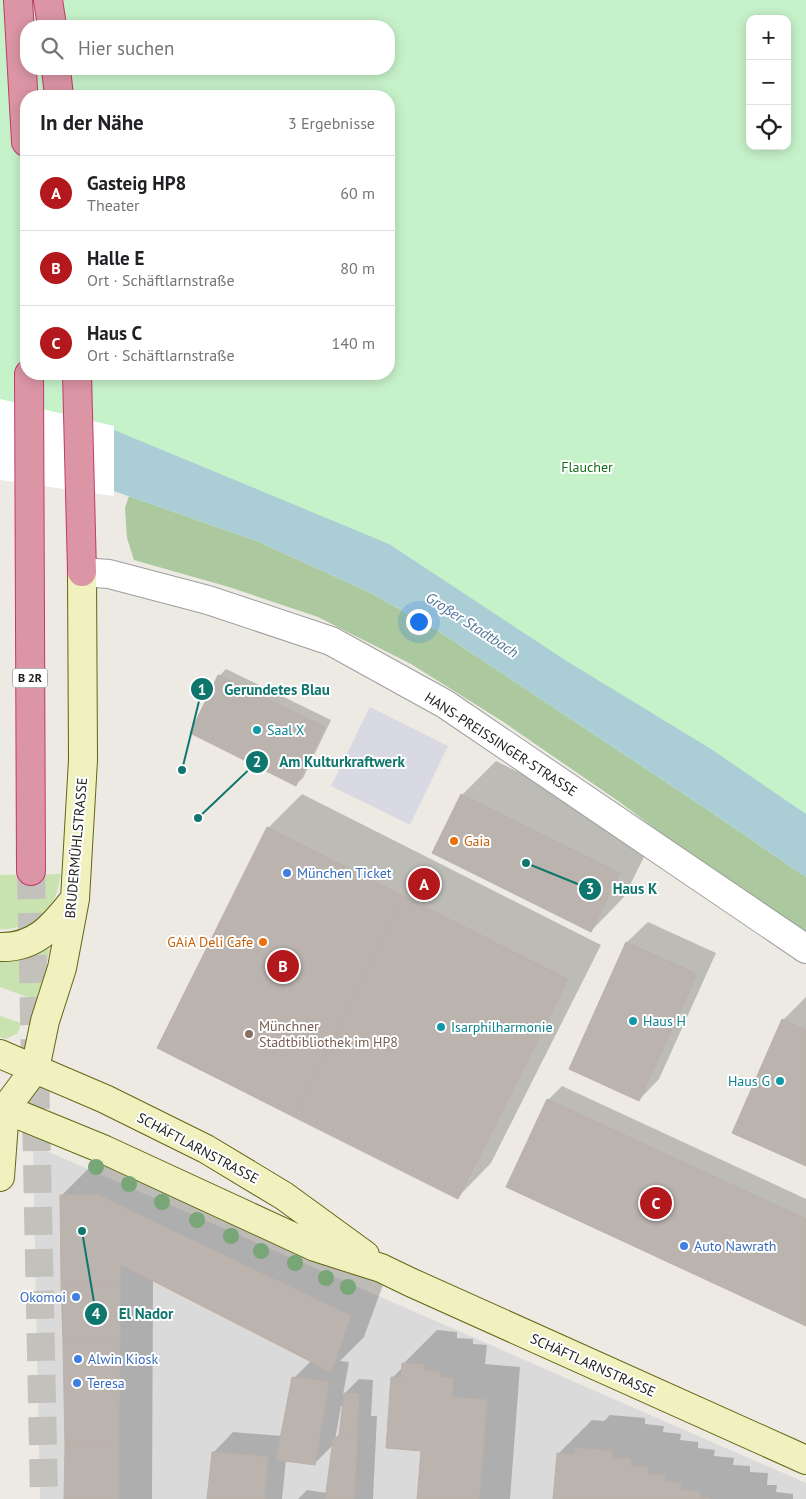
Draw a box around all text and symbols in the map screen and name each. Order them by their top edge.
map controls [746,15,791,150]
button: + [746,15,791,60]
search box [20,20,395,75]
icon: search [38,34,66,62]
text: Hier suchen [78,36,174,60]
button: − [746,60,791,105]
button: locate [746,105,791,150]
text: In der Nähe [40,109,144,136]
text: 3 Ergebnisse [288,113,375,133]
text: Gasteig HP8 [87,171,186,195]
text: A [51,183,61,203]
text: 60 m [340,183,375,203]
text: Theater [87,195,140,215]
text: Halle E [87,246,144,270]
text: B [51,258,61,278]
text: 80 m [340,258,375,278]
text: Ort · Schäftlarnstraße [87,270,235,290]
text: Haus C [87,321,142,345]
text: C [52,333,60,353]
text: 140 m [332,333,375,353]
text: Ort · Schäftlarnstraße [87,345,235,365]
park label: Flaucher [561,458,613,476]
water label: Großer Stadtbach [422,588,522,662]
your location [406,609,432,635]
road number: B 2R [12,668,48,688]
callout: Gerundetes Blau [190,674,340,704]
text: 1 [198,680,206,699]
text: Gerundetes Blau [224,680,330,699]
street label: HANS-PREISSINGER-STRASSE [421,688,581,800]
place label: Saal X [267,721,305,739]
marker: Saal X [251,724,263,736]
callout: Am Kulturkraftwerk [244,747,415,777]
text: 2 [253,752,261,771]
text: Am Kulturkraftwerk [279,752,405,771]
street label: BRUDERMÜHLSTRASSE [61,777,91,919]
place label: Gaia [464,832,490,850]
marker: Gaia [448,835,460,847]
place label: München Ticket [297,864,392,882]
pin: A [408,865,440,903]
marker: München Ticket [281,867,293,879]
callout: Haus K [577,874,667,904]
text: 3 [586,879,594,898]
text: Haus K [613,879,658,898]
place label: GAiA Deli Cafe [167,933,253,951]
marker: GAiA Deli Cafe [257,936,269,948]
pin: B [267,947,299,985]
place label: Haus H [643,1012,686,1030]
marker: Haus H [627,1015,639,1027]
place label: Münchner Stadtbibliothek im HP8 [259,1017,398,1051]
place label: Isarphilharmonie [451,1018,553,1036]
marker: Isarphilharmonie [435,1021,447,1033]
marker: Münchner Stadtbibliothek im HP8 [243,1028,255,1040]
place label: Haus G [728,1072,770,1090]
marker: Haus G [774,1075,786,1087]
street label: SCHÄFTLARNSTRASSE [134,1108,262,1188]
pin: C [640,1184,672,1222]
place label: Auto Nawrath [694,1237,776,1255]
marker: Auto Nawrath [678,1240,690,1252]
place label: Okomoi [20,1288,66,1306]
marker: Okomoi [70,1291,82,1303]
callout: El Nador [84,1299,183,1329]
text: 4 [92,1304,101,1323]
text: El Nador [119,1304,174,1323]
street label: SCHÄFTLARNSTRASSE [528,1329,658,1401]
place label: Alwin Kiosk [88,1350,158,1368]
marker: Alwin Kiosk [72,1353,84,1365]
place label: Teresa [87,1374,125,1392]
marker: Teresa [71,1377,83,1389]

